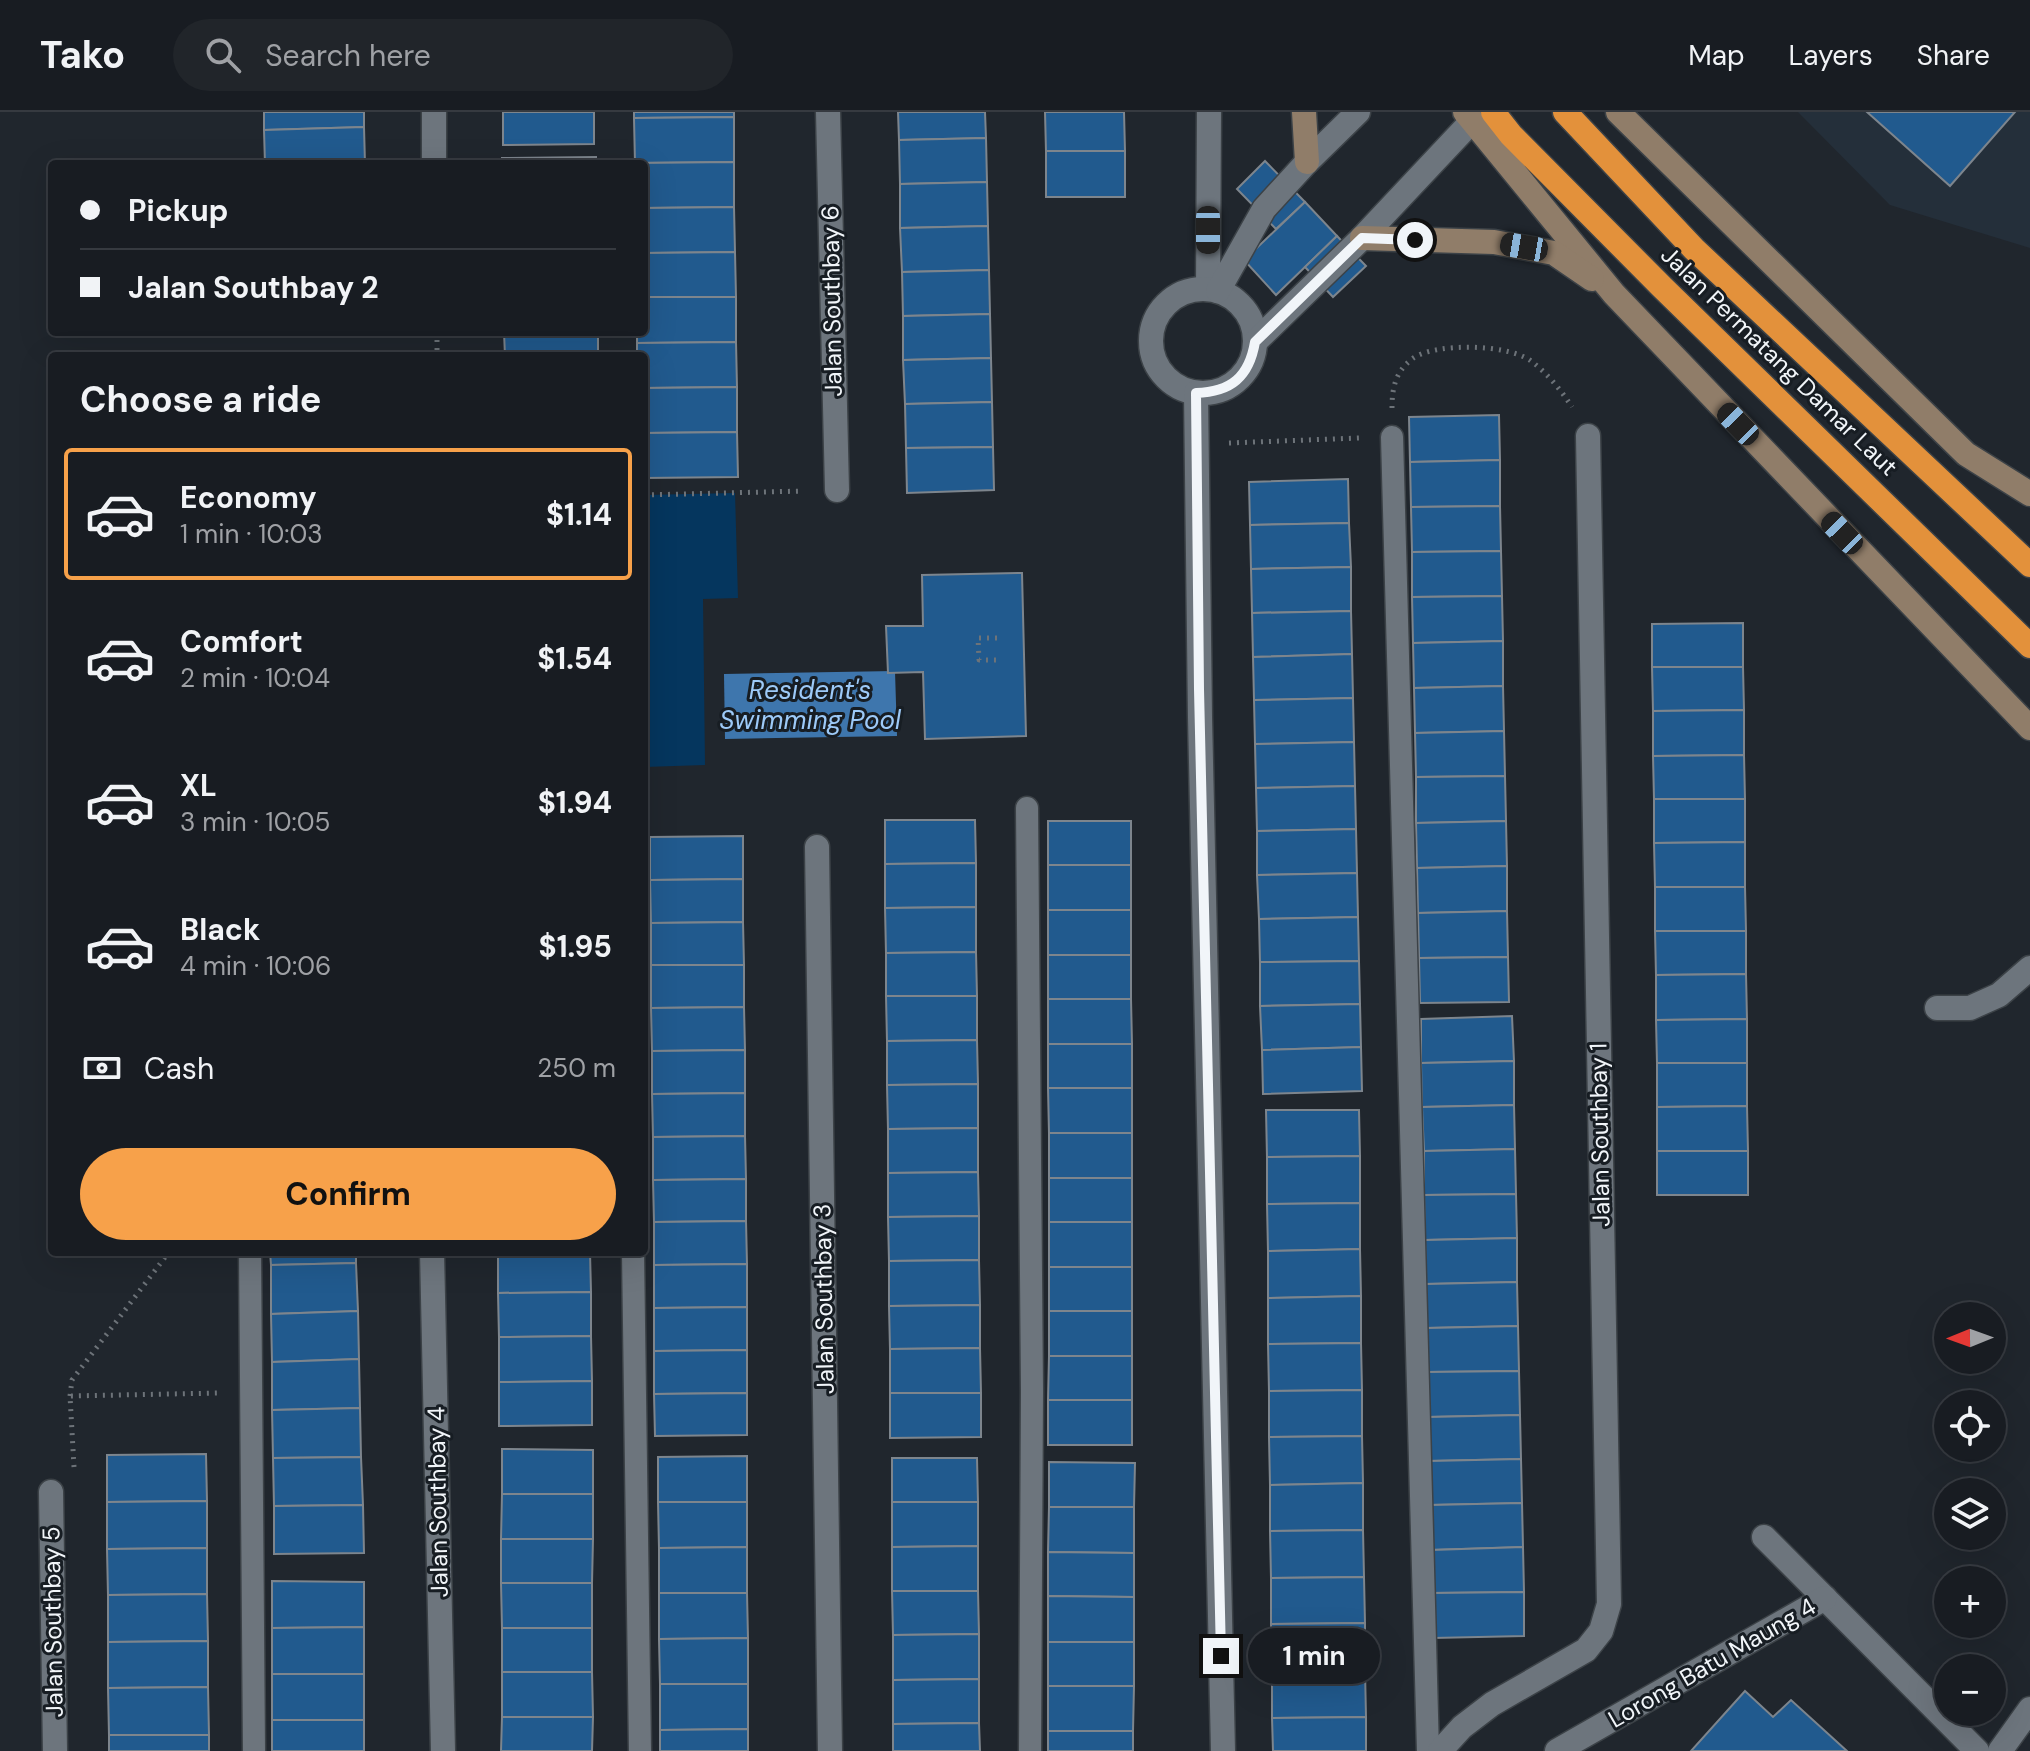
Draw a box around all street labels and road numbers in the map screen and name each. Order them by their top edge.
street label: Jalan Southbay 6 [814,205,849,397]
street label: Jalan Permatang Damar Laut [1654,239,1904,482]
street label: Jalan Southbay 1 [1582,1043,1617,1227]
street label: Jalan Southbay 3 [806,1204,841,1394]
street label: Jalan Southbay 4 [420,1406,455,1598]
street label: Jalan Southbay 5 [35,1526,70,1718]
street label: Lorong Batu Maung 4 [1602,1591,1821,1735]

